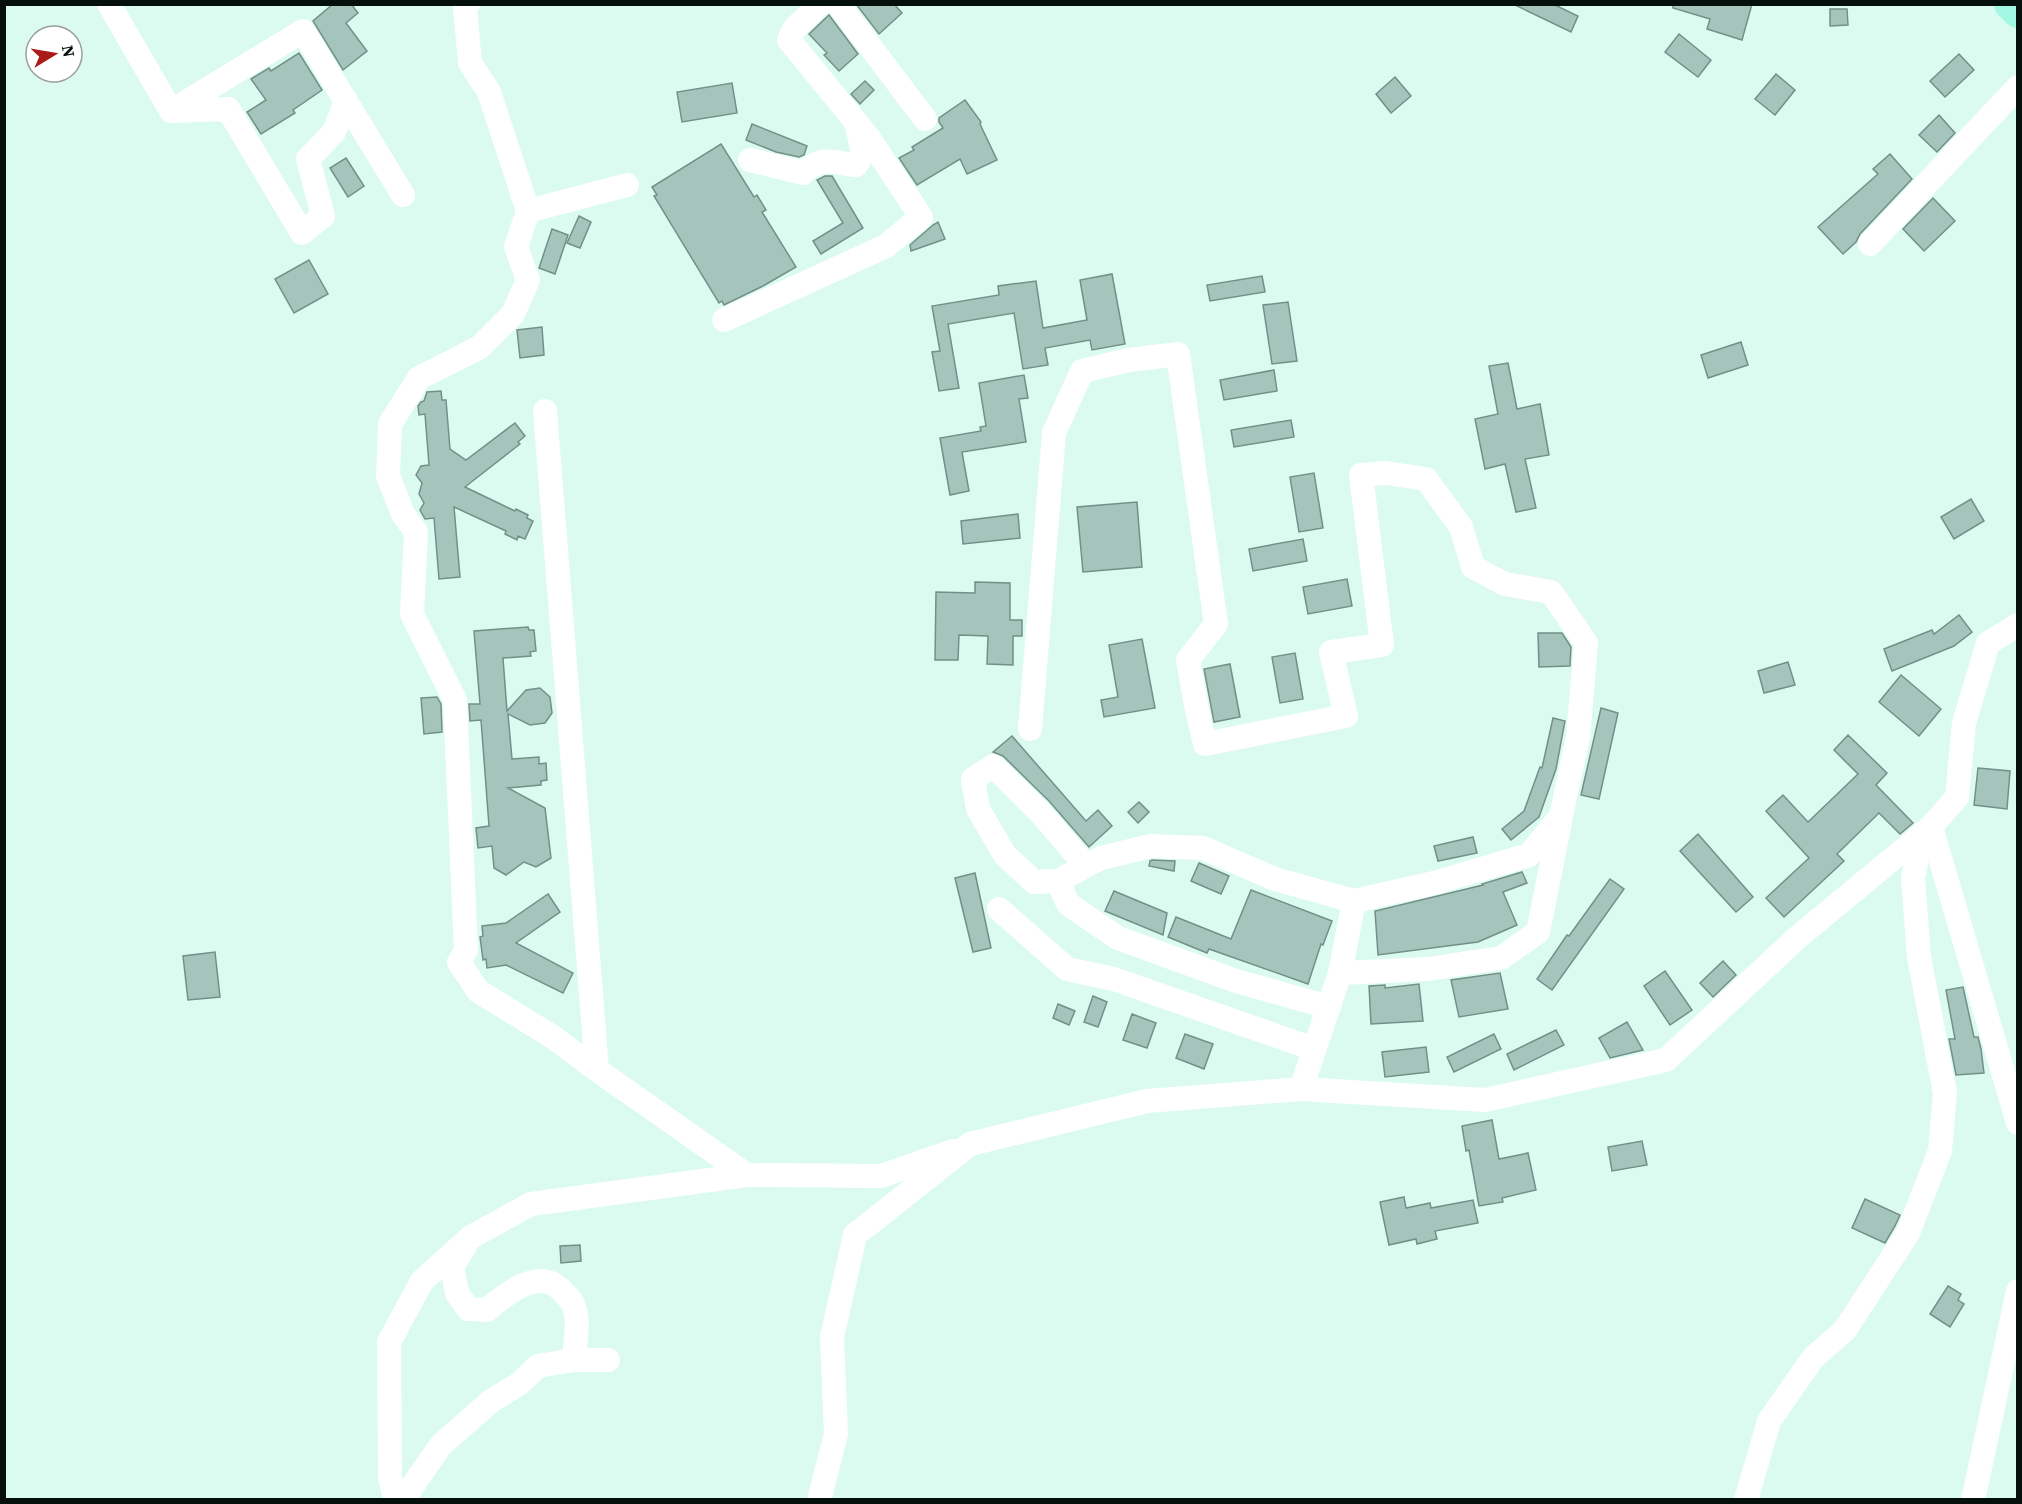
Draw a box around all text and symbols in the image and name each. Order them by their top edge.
north arrow [24,24,84,84]
text: N [57,43,81,59]

